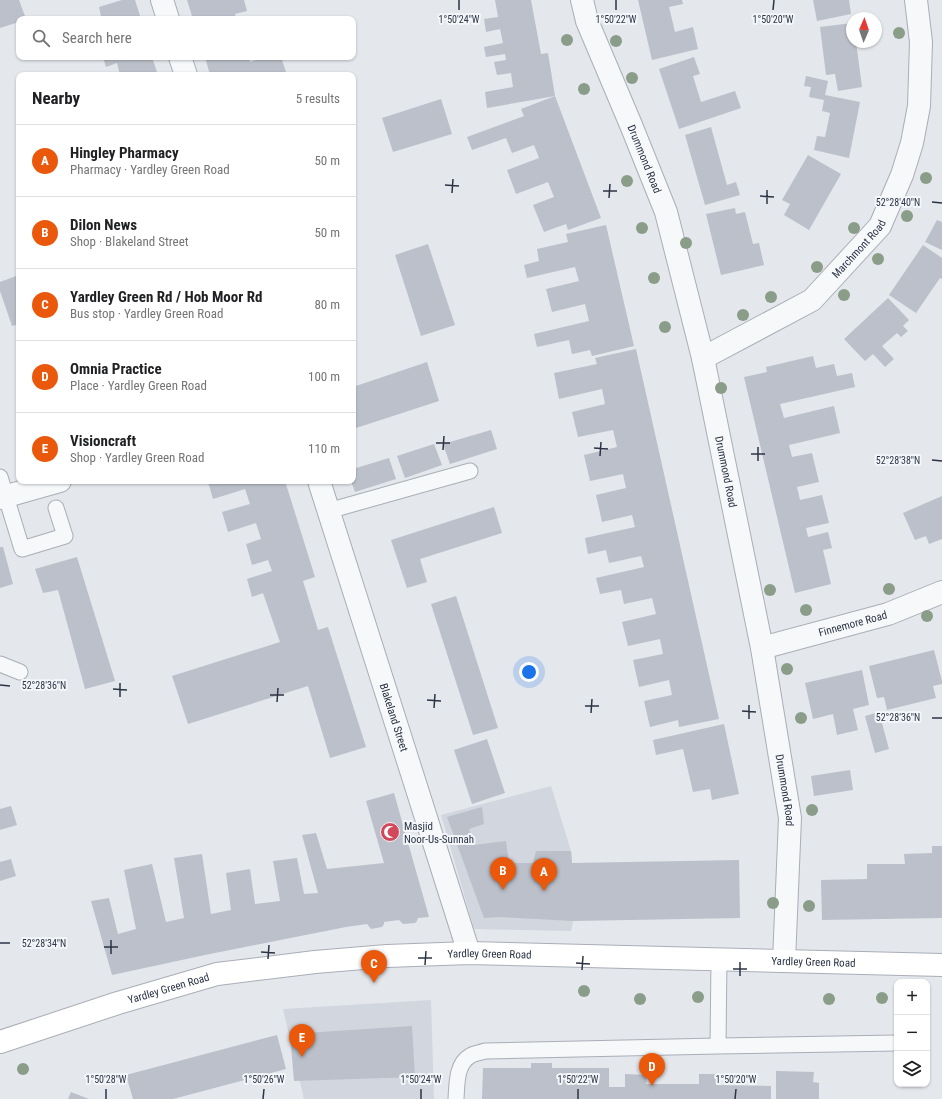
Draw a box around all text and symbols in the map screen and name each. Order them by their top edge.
north arrow [846,12,882,48]
text: 1°50'24"W [439,14,480,25]
text: 1°50'22"W [596,14,637,25]
text: 1°50'20"W [753,14,794,25]
search box [16,16,356,60]
icon: search [30,27,52,49]
text: Search here [62,29,132,47]
text: Nearby [32,88,80,108]
text: 5 results [296,91,340,106]
street label: Drummond Road [625,123,664,195]
text: Hingley Pharmacy [70,144,179,162]
text: A [41,153,49,168]
text: 50 m [314,153,340,168]
text: Pharmacy · Yardley Green Road [70,162,230,177]
text: 52°28'40"N [876,197,920,208]
text: Dilon News [70,216,137,234]
street label: Marchmont Road [829,218,888,281]
text: B [41,225,49,240]
text: 50 m [314,225,340,240]
text: Shop · Blakeland Street [70,234,189,249]
text: Yardley Green Rd / Hob Moor Rd [70,288,262,306]
text: C [41,297,49,312]
text: 80 m [314,297,340,312]
text: Bus stop · Yardley Green Road [70,306,223,321]
text: Omnia Practice [70,360,162,378]
text: D [41,369,49,384]
text: 100 m [308,369,340,384]
text: Place · Yardley Green Road [70,378,207,393]
text: Visioncraft [70,432,136,450]
street label: Drummond Road [713,435,740,509]
text: E [42,441,48,456]
text: 110 m [308,441,340,456]
text: Shop · Yardley Green Road [70,450,204,465]
text: 52°28'38"N [876,455,920,466]
street label: Finnemore Road [817,608,888,639]
your location [519,662,539,682]
text: 52°28'36"N [22,680,66,691]
street label: Blakeland Street [377,682,411,753]
text: 52°28'36"N [876,712,920,723]
street label: Drummond Road [773,753,797,826]
place label: Masjid Noor-Us-Sunnah [404,820,474,846]
mosque icon: Masjid Noor-Us-Sunnah [379,821,401,843]
pin: B [490,857,516,890]
pin: A [531,858,557,891]
text: 52°28'34"N [22,938,66,949]
street label: Yardley Green Road [447,946,532,961]
pin: C [361,950,387,983]
street label: Yardley Green Road [771,954,856,969]
street label: Yardley Green Road [126,970,211,1006]
map controls [894,979,930,1087]
button: + [894,979,930,1015]
button: − [894,1015,930,1051]
pin: E [289,1024,315,1057]
button: layers [894,1051,930,1087]
pin: D [639,1053,665,1086]
text: 1°50'28"W [86,1074,127,1085]
text: 1°50'26"W [244,1074,285,1085]
text: 1°50'24"W [401,1074,442,1085]
text: 1°50'22"W [558,1074,599,1085]
text: 1°50'20"W [716,1074,757,1085]

